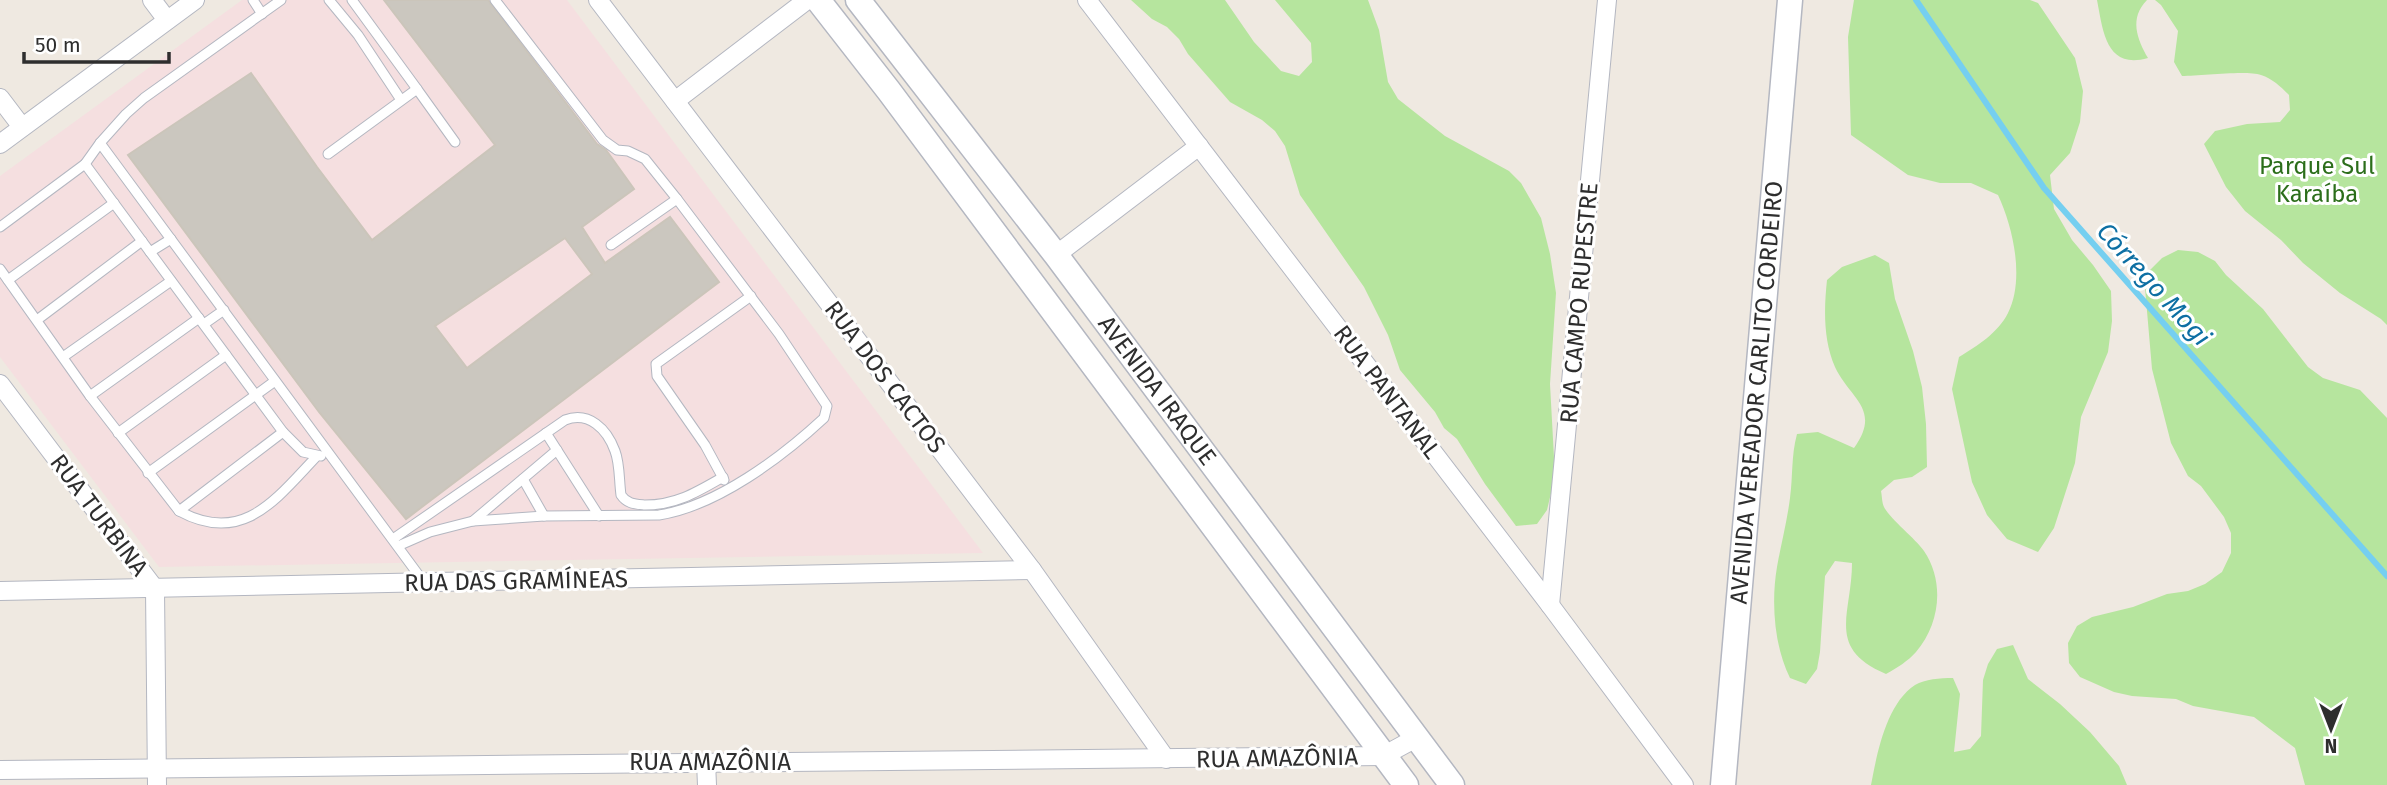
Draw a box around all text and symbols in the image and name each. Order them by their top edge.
scale bar [24,21,170,65]
text: 50 m [35,32,81,58]
park label: Parque Sul Karaíba [2259,152,2375,208]
street label: AVENIDA VEREADOR CARLITO CORDEIRO [1725,180,1789,605]
street label: RUA CAMPO RUPESTRE [1555,181,1603,425]
water label: Córrego Mogi [2090,216,2217,353]
street label: RUA DOS CACTOS [819,295,951,459]
street label: AVENIDA IRAQUE [1092,310,1222,471]
street label: RUA PANTANAL [1328,320,1446,464]
street label: RUA TURBINA [44,449,154,581]
street label: RUA DAS GRAMÍNEAS [404,564,628,597]
north arrow [2296,694,2366,764]
text: N [2325,734,2337,757]
street label: RUA AMAZÔNIA [1196,742,1358,773]
street label: RUA AMAZÔNIA [629,747,791,776]

